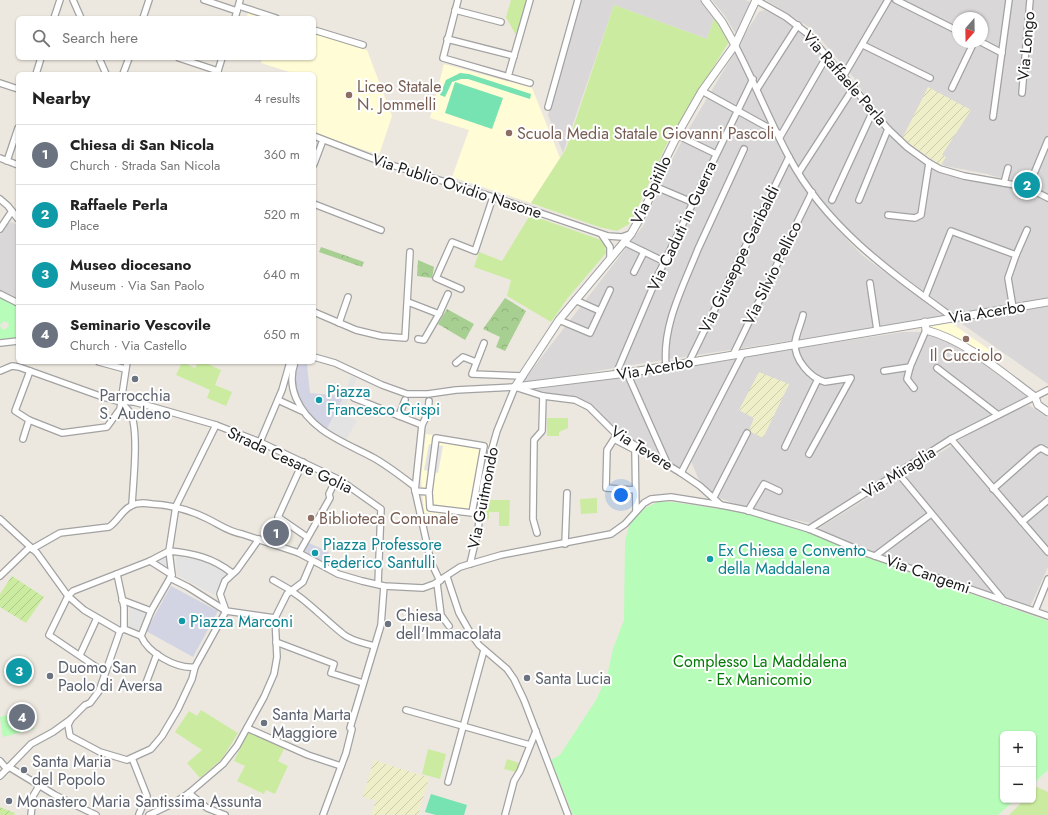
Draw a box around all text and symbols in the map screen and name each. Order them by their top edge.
street label: Via Longo [1012,10,1041,82]
north arrow [952,12,988,48]
search box [16,16,316,60]
street label: Via Raffaele Perla [797,26,893,130]
icon: search [30,27,52,49]
text: Search here [62,27,138,49]
place label: Liceo Statale N. Jommelli [357,75,442,116]
text: Nearby [32,86,90,110]
text: 4 results [254,89,300,108]
marker: Liceo Statale N. Jommelli [344,90,354,100]
place label: Scuola Media Statale Giovanni Pascoli [517,122,774,145]
marker: Scuola Media Statale Giovanni Pascoli [504,128,514,138]
text: Chiesa di San Nicola [70,134,214,156]
text: 1 [42,145,48,164]
text: 360 m [264,145,300,164]
street label: Via Publio Ovidio Nasone [369,148,545,224]
street label: Via Spitillo [625,152,677,228]
text: Church · Strada San Nicola [70,156,220,175]
street label: Via Caduti in Guerra [642,157,722,295]
pin: 2 [1014,170,1040,200]
street label: Via Giuseppe Garibaldi [693,181,785,337]
text: Raffaele Perla [70,194,168,216]
text: 2 [41,205,49,224]
text: 520 m [263,205,300,224]
text: Place [70,216,99,235]
street label: Via Silvio Pellico [737,217,807,329]
text: Museo diocesano [70,254,191,276]
text: 3 [41,265,49,284]
text: 640 m [263,265,300,284]
text: Museum · Via San Paolo [70,276,204,295]
street label: Via Acerbo [947,295,1027,329]
text: Seminario Vescovile [70,314,211,336]
text: 4 [40,325,50,344]
text: 650 m [263,325,300,344]
marker: Il Cucciolo [961,334,971,344]
text: Church · Via Castello [70,336,187,355]
place label: Il Cucciolo [930,344,1002,367]
street label: Via Acerbo [615,350,695,386]
marker: Parrocchia S. Audeno [130,374,140,384]
place label: Piazza Francesco Crispi [327,380,440,421]
place label: Parrocchia S. Audeno [99,384,171,425]
marker: Piazza Francesco Crispi [314,395,324,405]
street label: Via Tevere [606,420,678,476]
street label: Strada Cesare Golia [224,421,356,499]
street label: Via Miraglia [858,440,940,504]
street label: Via Guitmondo [462,445,504,551]
your location [611,485,631,505]
place label: Biblioteca Comunale [319,507,459,530]
marker: Biblioteca Comunale [306,513,316,523]
pin: 1 [263,518,289,548]
place label: Piazza Professore Federico Santulli [323,533,442,574]
place label: Ex Chiesa e Convento della Maddalena [718,539,866,580]
marker: Piazza Professore Federico Santulli [310,548,320,558]
street label: Via Cangemi [883,549,973,599]
marker: Ex Chiesa e Convento della Maddalena [705,554,715,564]
place label: Chiesa dell'Immacolata [396,604,501,645]
place label: Piazza Marconi [190,610,293,633]
marker: Piazza Marconi [177,616,187,626]
marker: Chiesa dell'Immacolata [383,619,393,629]
park label: Complesso La Maddalena - Ex Manicomio [673,650,847,691]
pin: 3 [6,656,32,686]
place label: Duomo San Paolo di Aversa [58,656,162,697]
place label: Santa Lucia [535,667,611,690]
marker: Duomo San Paolo di Aversa [45,671,55,681]
marker: Santa Lucia [522,673,532,683]
pin: 4 [9,702,35,732]
place label: Santa Marta Maggiore [272,703,351,744]
marker: Santa Marta Maggiore [259,718,269,728]
map controls [1000,731,1036,803]
button: + [1000,731,1036,767]
place label: Santa Maria del Popolo [32,750,111,791]
marker: Santa Maria del Popolo [19,765,29,775]
button: − [1000,767,1036,803]
place label: Monastero Maria Santissima Assunta [17,790,262,813]
marker: Monastero Maria Santissima Assunta [4,796,14,806]

